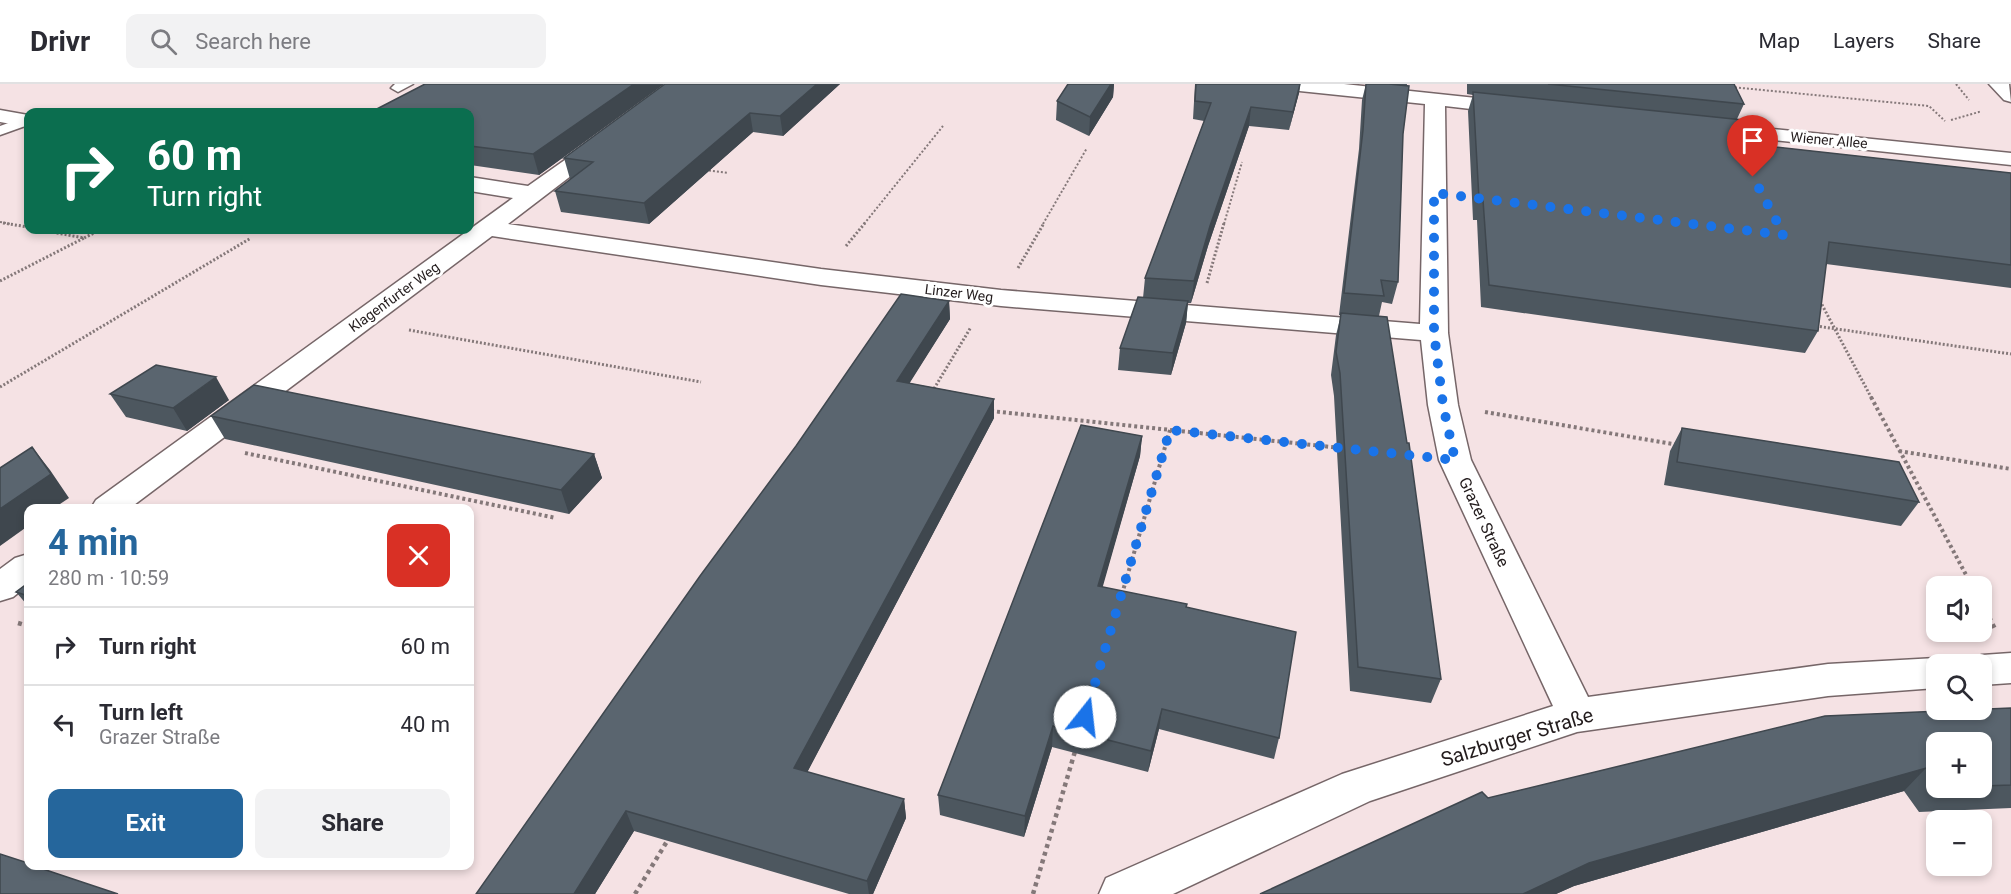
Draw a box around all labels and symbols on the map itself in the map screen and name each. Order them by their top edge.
pin [1727,115,1778,177]
street label: Wiener Allee [1790,129,1868,151]
street label: Klagenfurter Weg [346,259,442,335]
street label: Linzer Weg [924,281,994,305]
street label: Grazer Straße [1455,474,1513,570]
position arrow [1053,685,1117,749]
street label: Salzburger Straße [1438,702,1596,772]

